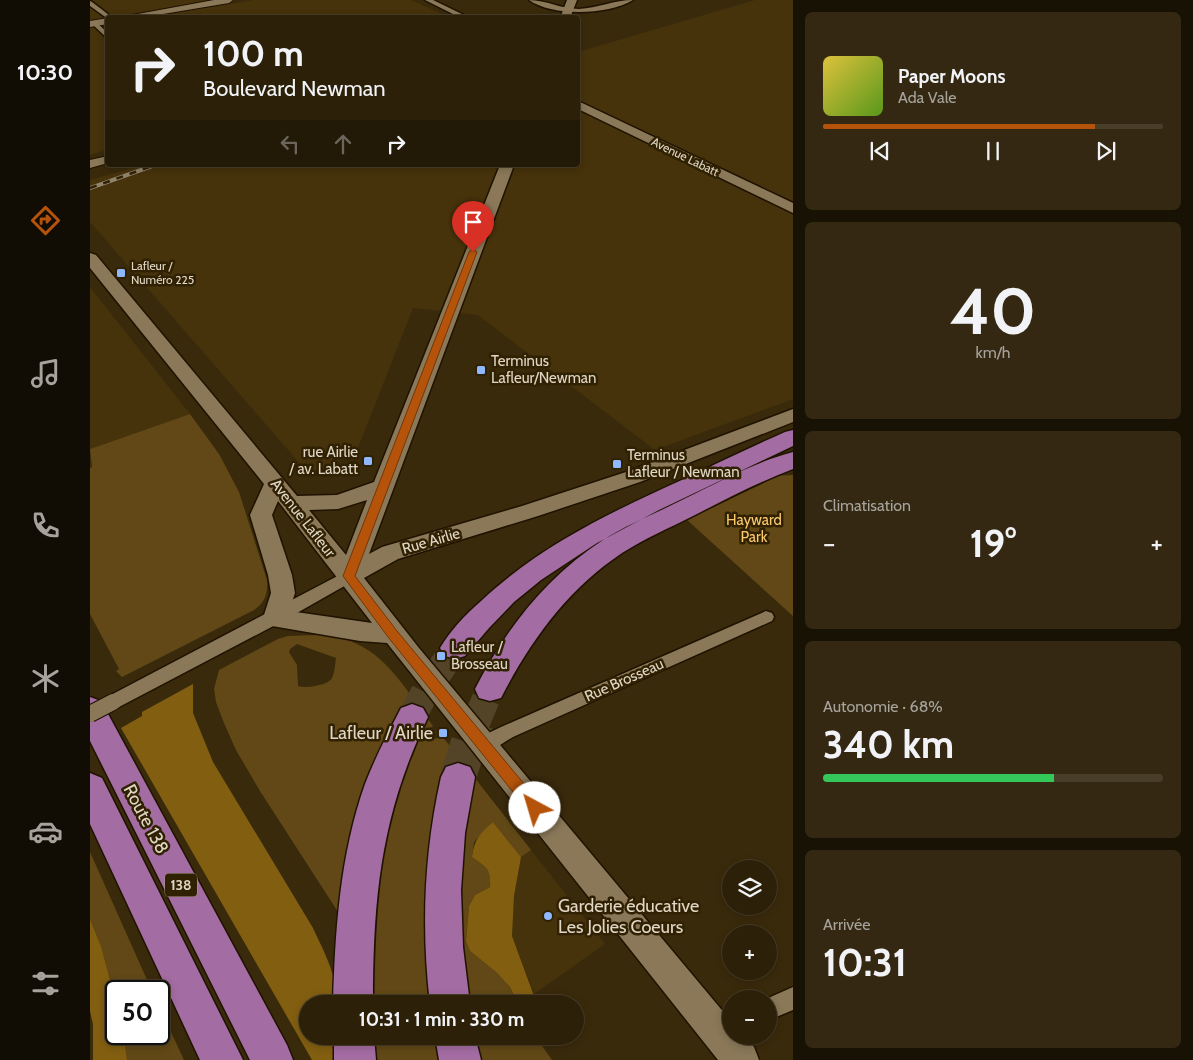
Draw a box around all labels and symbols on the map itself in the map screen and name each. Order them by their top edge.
street label: Avenue Labatt [649,134,721,179]
pin [452,201,494,252]
place label: Lafleur / Numéro 225 [131,258,194,287]
marker: Lafleur / Numéro 225 [115,267,127,279]
place label: Terminus Lafleur/Newman [491,352,596,387]
marker: Terminus Lafleur/Newman [475,364,487,376]
place label: rue Airlie / av. Labatt [288,443,358,478]
place label: Terminus Lafleur / Newman [627,446,740,481]
marker: rue Airlie / av. Labatt [362,455,374,467]
marker: Terminus Lafleur / Newman [611,458,623,470]
street label: Avenue Lafleur [267,475,339,561]
park label: Hayward Park [726,511,782,546]
street label: Rue Airlie [400,524,462,558]
place label: Lafleur / Brosseau [451,638,508,673]
marker: Lafleur / Brosseau [435,650,447,662]
street label: Rue Brosseau [582,655,666,705]
place label: Lafleur / Airlie [329,722,433,744]
marker: Lafleur / Airlie [437,727,449,739]
street label: Route 138 [119,780,173,858]
position arrow [508,781,560,833]
road number: 138 [165,874,197,896]
place label: Garderie éducative Les Jolies Coeurs [558,895,699,938]
marker: Garderie éducative Les Jolies Coeurs [542,910,554,922]
speed limit sign: 50 [105,980,170,1045]

